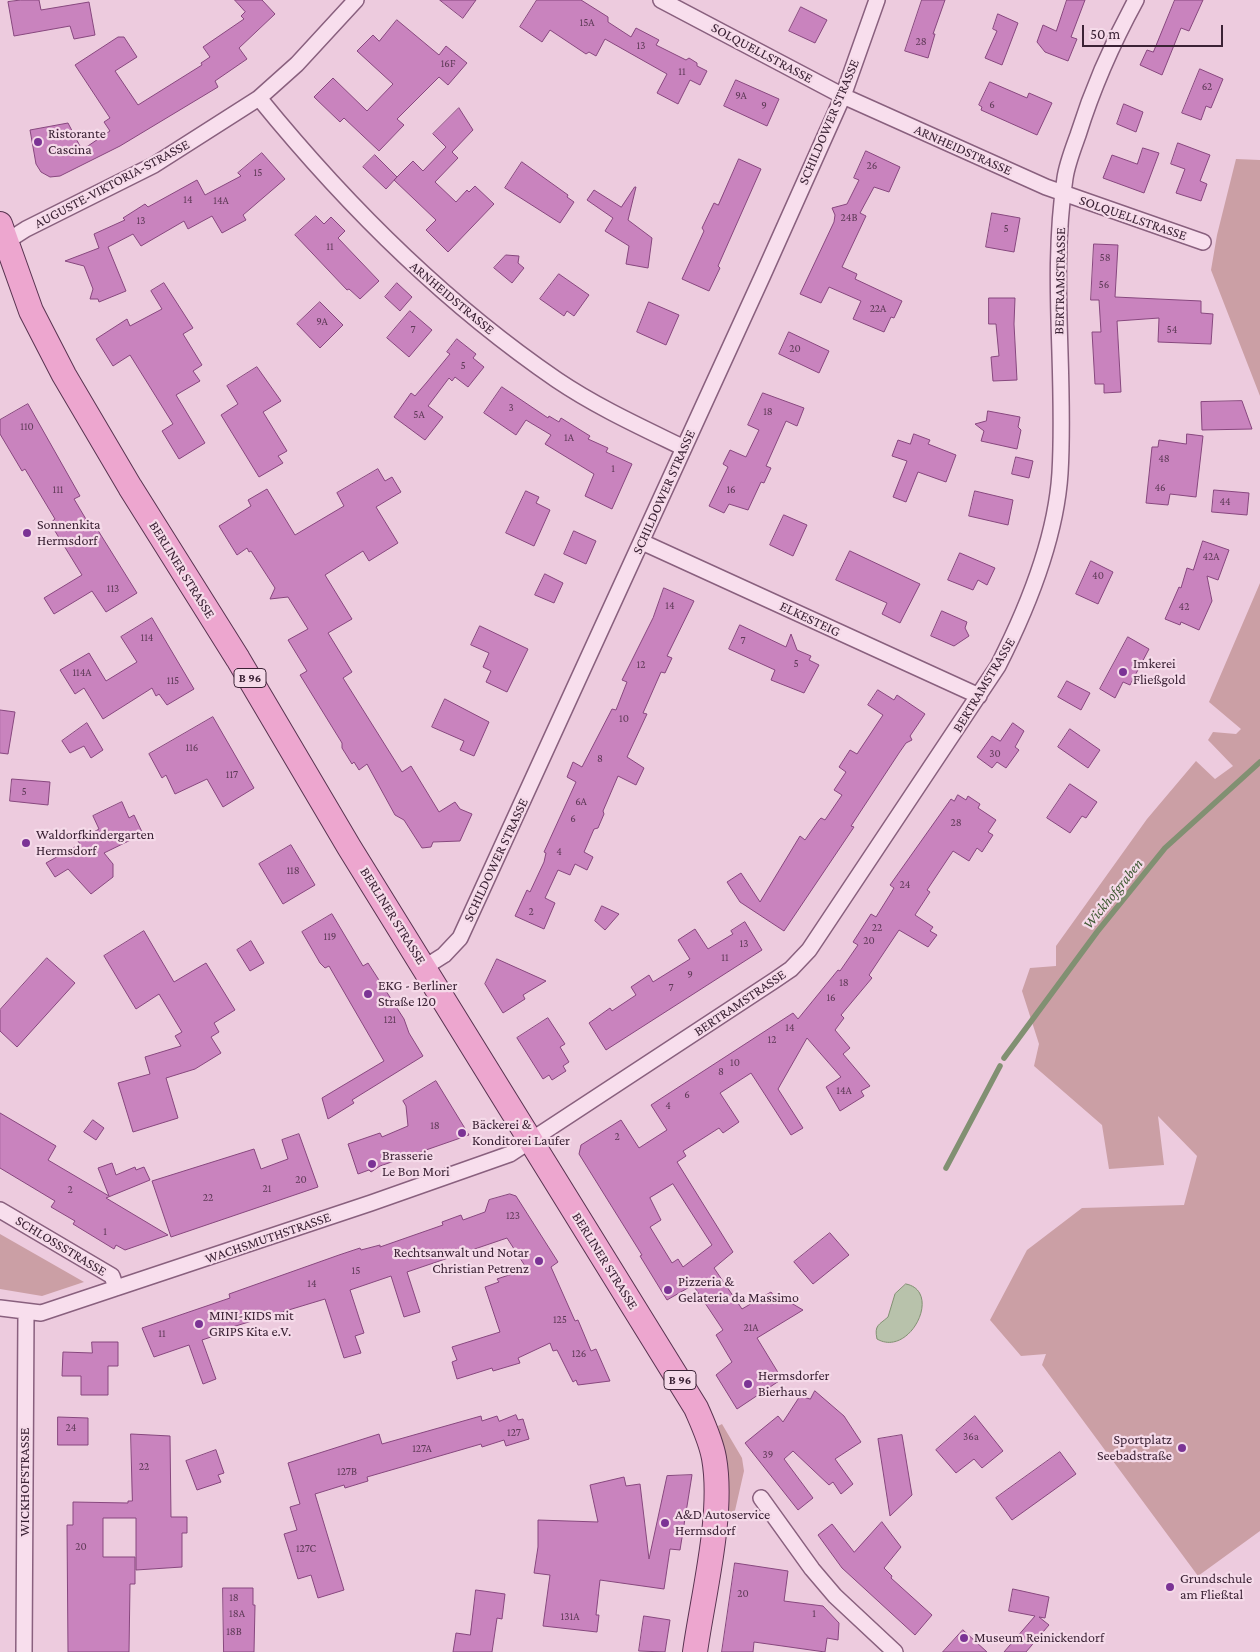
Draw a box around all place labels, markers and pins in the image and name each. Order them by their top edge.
place label: Ristorante Cascina [48,126,106,158]
marker: Ristorante Cascina [32,136,44,148]
place label: Sonnenkita Hermsdorf [37,517,101,550]
marker: Sonnenkita Hermsdorf [21,527,33,539]
place label: Imkerei Fließgold [1133,656,1186,689]
marker: Imkerei Fließgold [1117,666,1129,678]
place label: Waldorfkindergarten Hermsdorf [36,827,154,860]
marker: Waldorfkindergarten Hermsdorf [20,837,32,849]
place label: EKG - Berliner Straße 120 [378,978,457,1010]
marker: EKG - Berliner Straße 120 [362,988,374,1000]
place label: Bäckerei & Konditorei Laufer [472,1117,570,1150]
marker: Bäckerei & Konditorei Laufer [456,1127,468,1139]
place label: Brasserie Le Bon Mori [382,1148,450,1180]
marker: Brasserie Le Bon Mori [366,1158,378,1170]
place label: Rechtsanwalt und Notar Christian Petrenz [393,1245,529,1278]
marker: Rechtsanwalt und Notar Christian Petrenz [533,1255,545,1267]
place label: Pizzeria & Gelateria da Massimo [678,1274,799,1306]
marker: Pizzeria & Gelateria da Massimo [662,1284,674,1296]
place label: MINI-KIDS mit GRIPS Kita e.V. [209,1308,294,1340]
marker: MINI-KIDS mit GRIPS Kita e.V. [193,1318,205,1330]
place label: Hermsdorfer Bierhaus [758,1368,830,1400]
marker: Hermsdorfer Bierhaus [742,1378,754,1390]
place label: Sportplatz Seebadstraße [1097,1432,1172,1464]
marker: Sportplatz Seebadstraße [1176,1442,1188,1454]
place label: A&D Autoservice Hermsdorf [675,1507,770,1540]
marker: A&D Autoservice Hermsdorf [659,1517,671,1529]
place label: Grundschule am Fließtal [1180,1571,1252,1604]
marker: Grundschule am Fließtal [1164,1581,1176,1593]
place label: Museum Reinickendorf [974,1630,1104,1646]
marker: Museum Reinickendorf [958,1632,970,1644]

